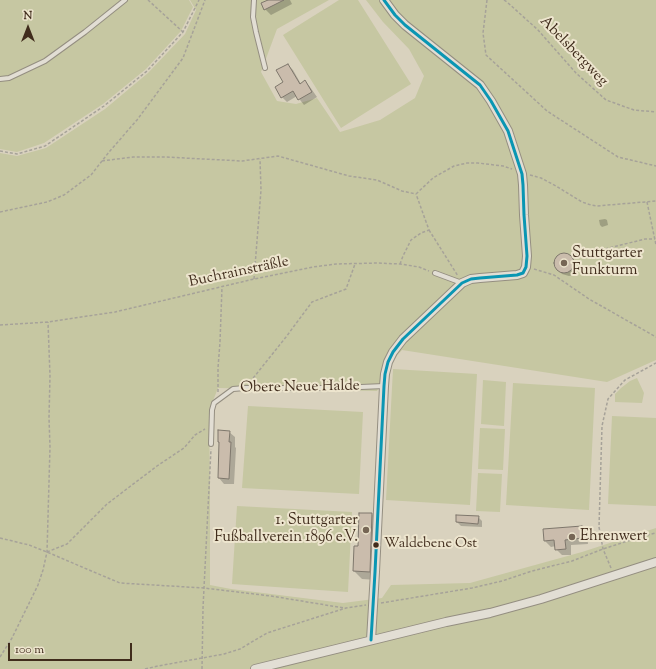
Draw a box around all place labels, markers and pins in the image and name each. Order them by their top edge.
place label: Stuttgarter Funkturm [572,245,642,280]
marker: Stuttgarter Funkturm [559,258,569,268]
place label: 1. Stuttgarter Fußballverein 1896 e.V. [214,512,358,547]
marker: 1. Stuttgarter Fußballverein 1896 e.V. [361,525,371,535]
place label: Ehrenwert [580,528,647,546]
marker: Ehrenwert [567,532,577,542]
place label: Waldebene Ost [384,537,477,553]
marker: Waldebene Ost [371,540,381,550]

